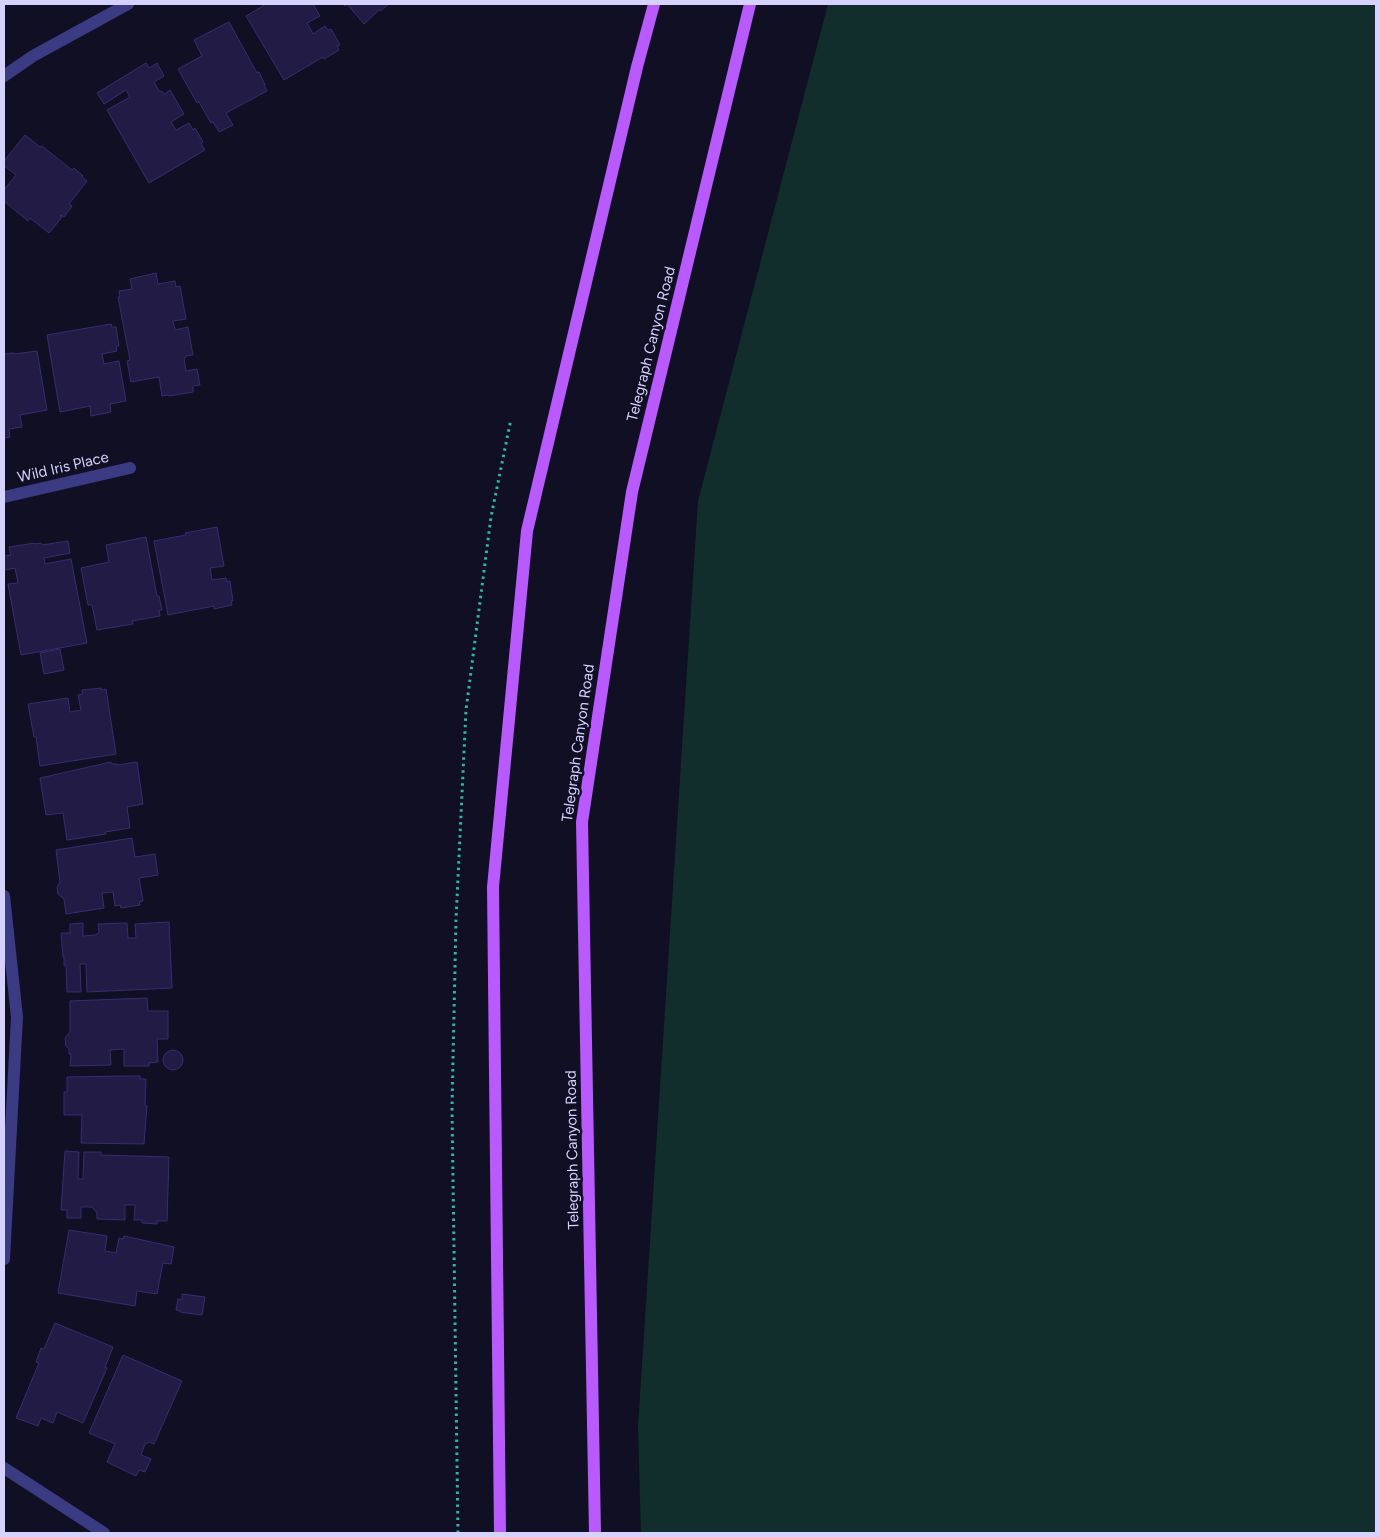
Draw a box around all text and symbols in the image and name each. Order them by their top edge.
street label: Telegraph Canyon Road [623,265,679,423]
street label: Wild Iris Place [16,448,110,486]
street label: Telegraph Canyon Road [558,663,598,823]
street label: Telegraph Canyon Road [562,1070,582,1230]

